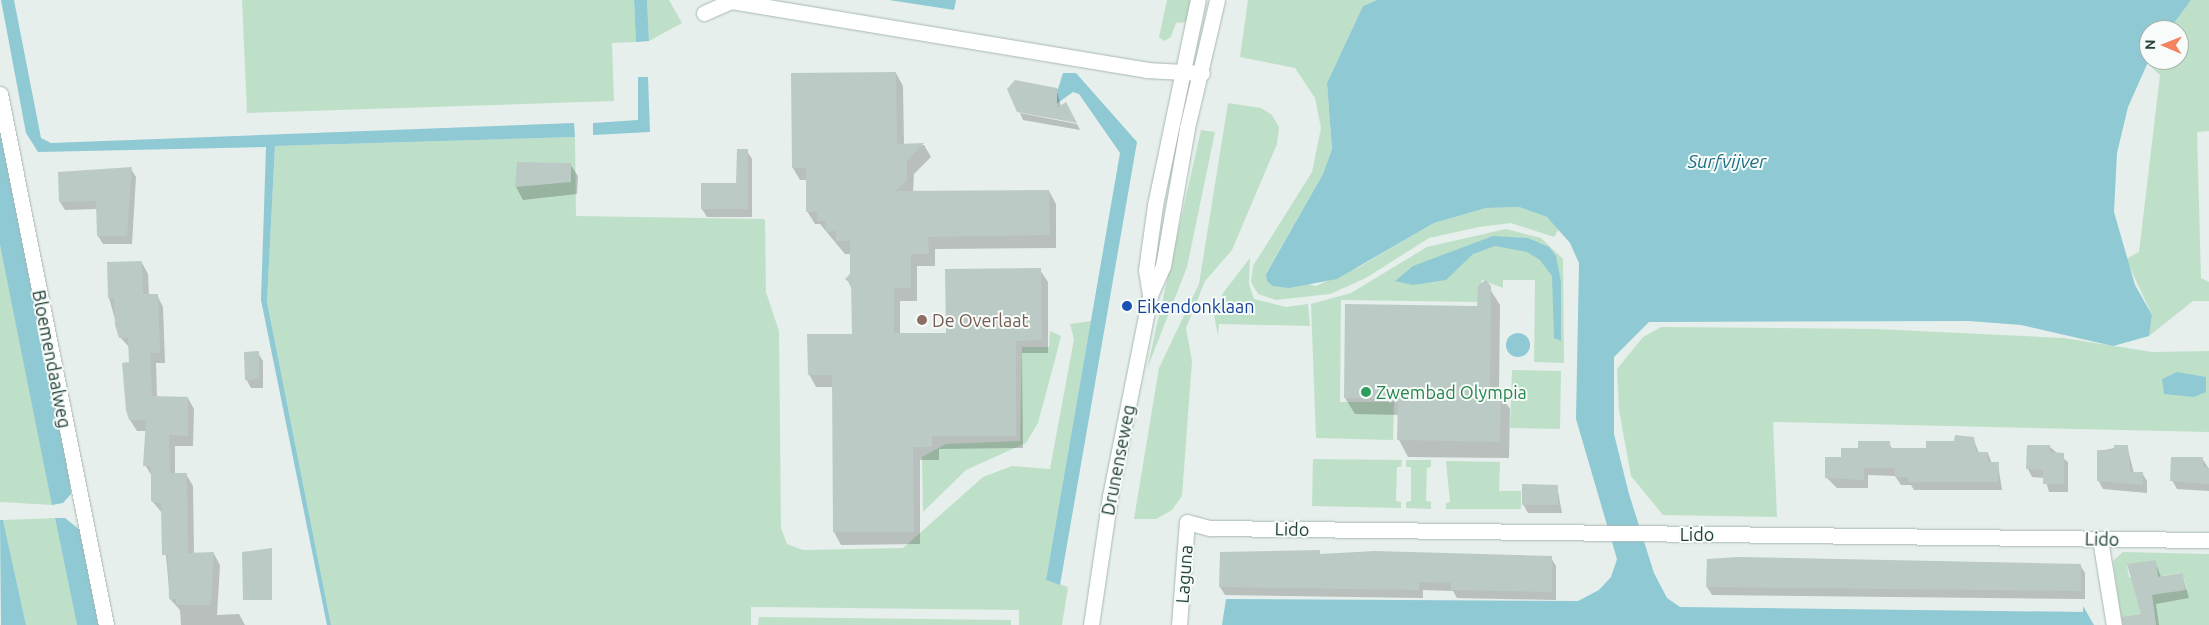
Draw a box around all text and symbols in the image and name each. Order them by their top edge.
north arrow [2139,20,2189,70]
text: N [2142,39,2158,50]
water label: Surfvijver [1688,151,1766,173]
street label: Bloemendaalweg [28,288,76,430]
place label: Eikendonklaan [1137,295,1254,317]
marker: Eikendonklaan [1121,300,1133,312]
place label: De Overlaat [932,309,1029,331]
marker: De Overlaat [916,314,928,326]
place label: Zwembad Olympia [1376,381,1527,403]
marker: Zwembad Olympia [1360,386,1372,398]
street label: Drunenseweg [1097,403,1139,517]
street label: Lido [1275,518,1309,540]
street label: Lido [1680,523,1714,545]
street label: Lido [2085,528,2119,550]
street label: Laguna [1171,544,1197,604]

